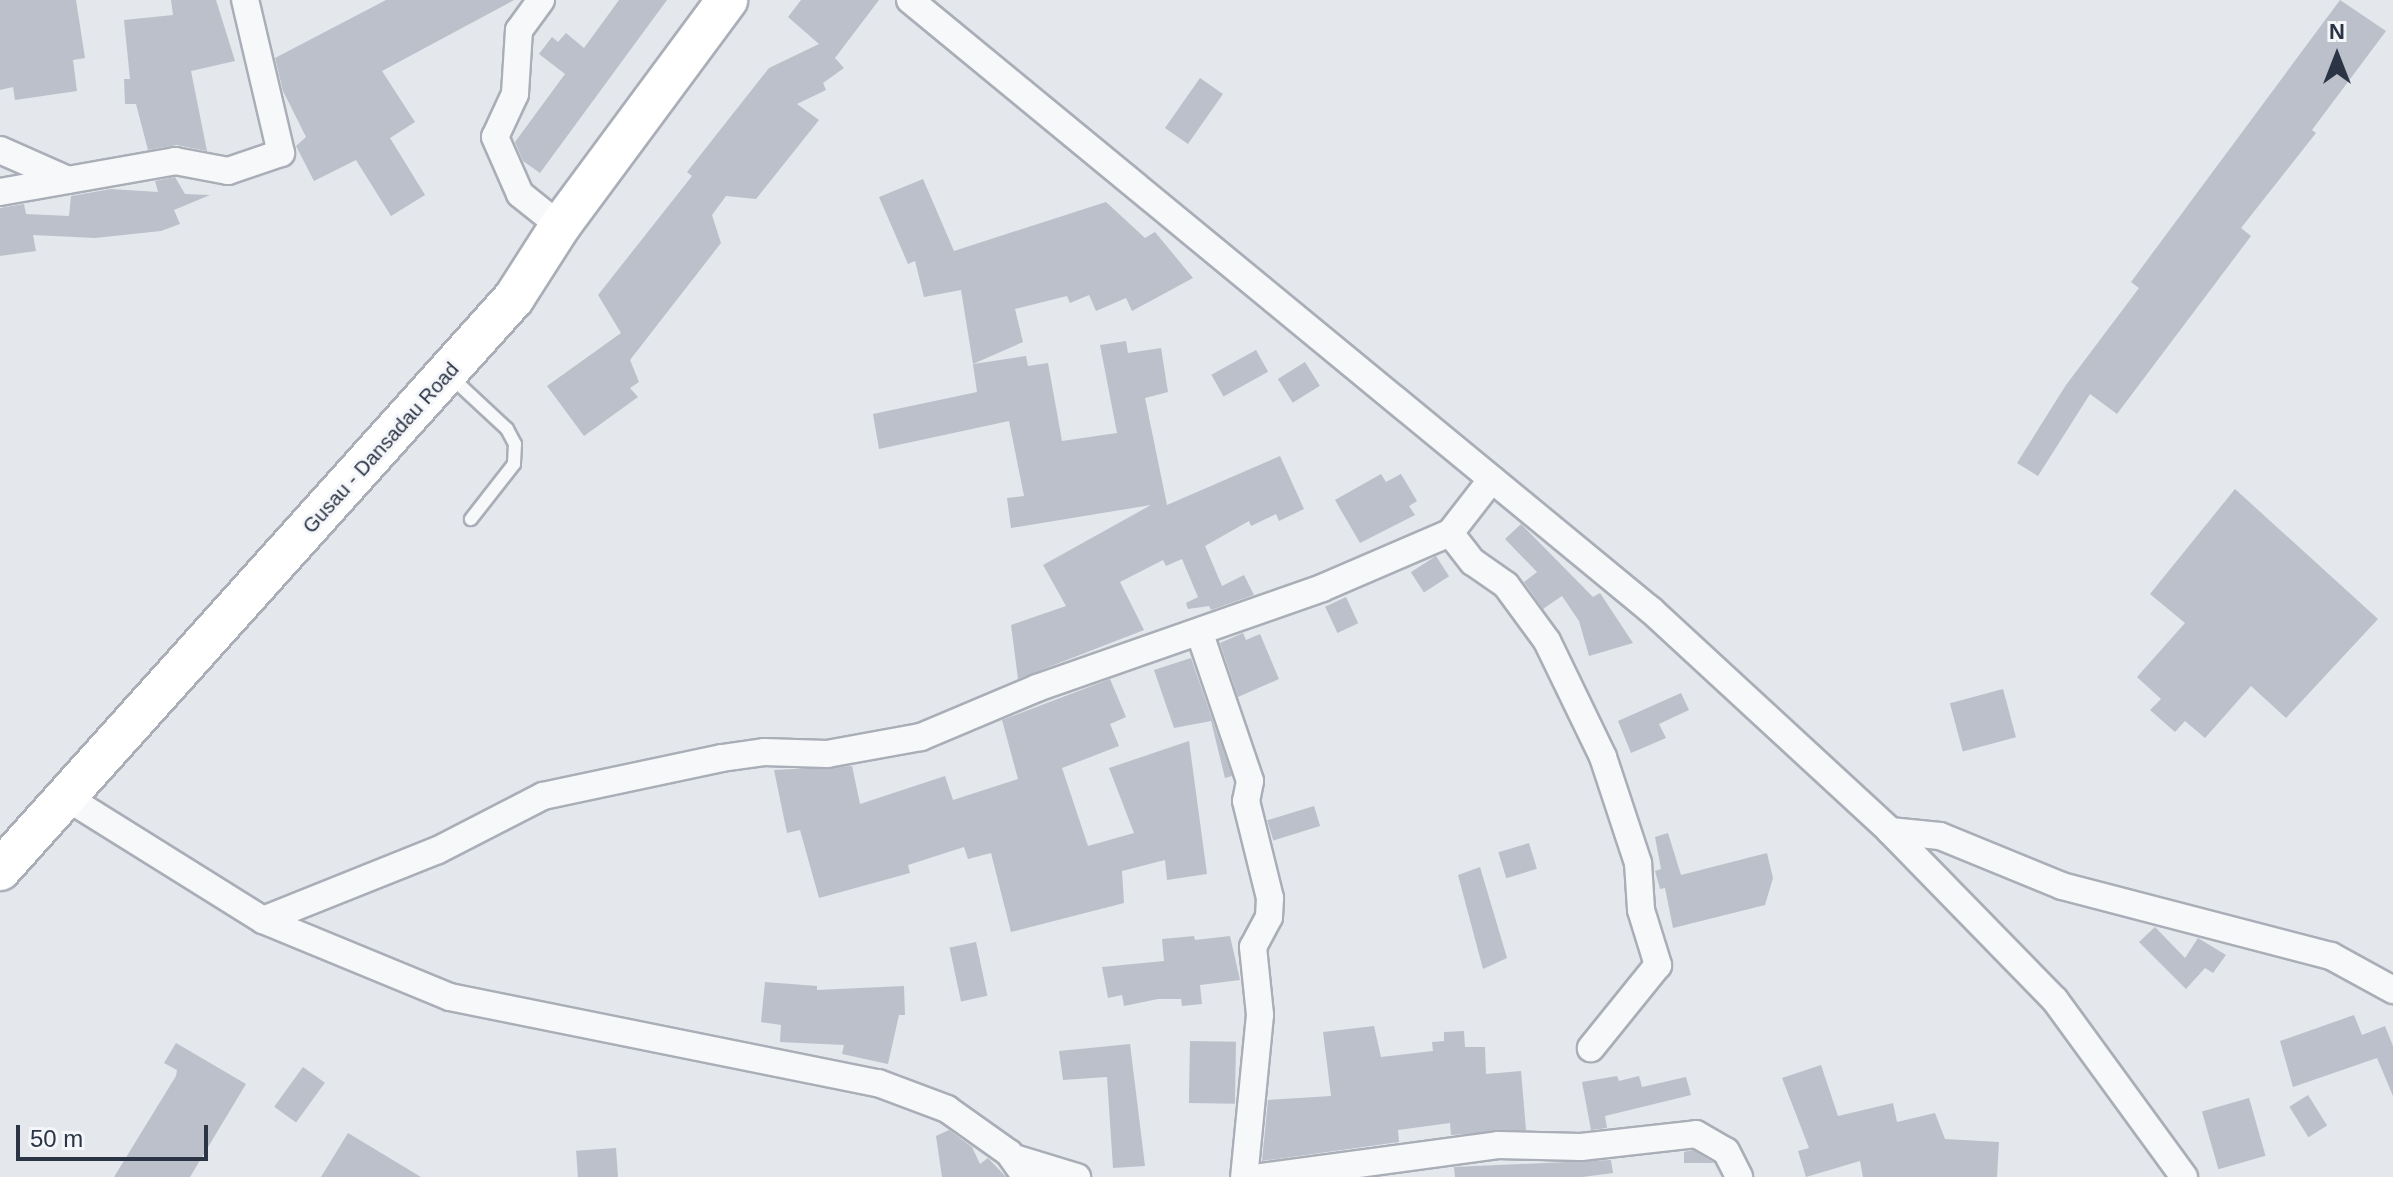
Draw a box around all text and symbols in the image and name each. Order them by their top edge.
north arrow [2297,16,2377,96]
text: N [2329,19,2345,44]
street label: Gusau - Dansadau Road [298,358,464,538]
scale bar [20,1109,212,1159]
text: 50 m [30,1125,83,1152]

